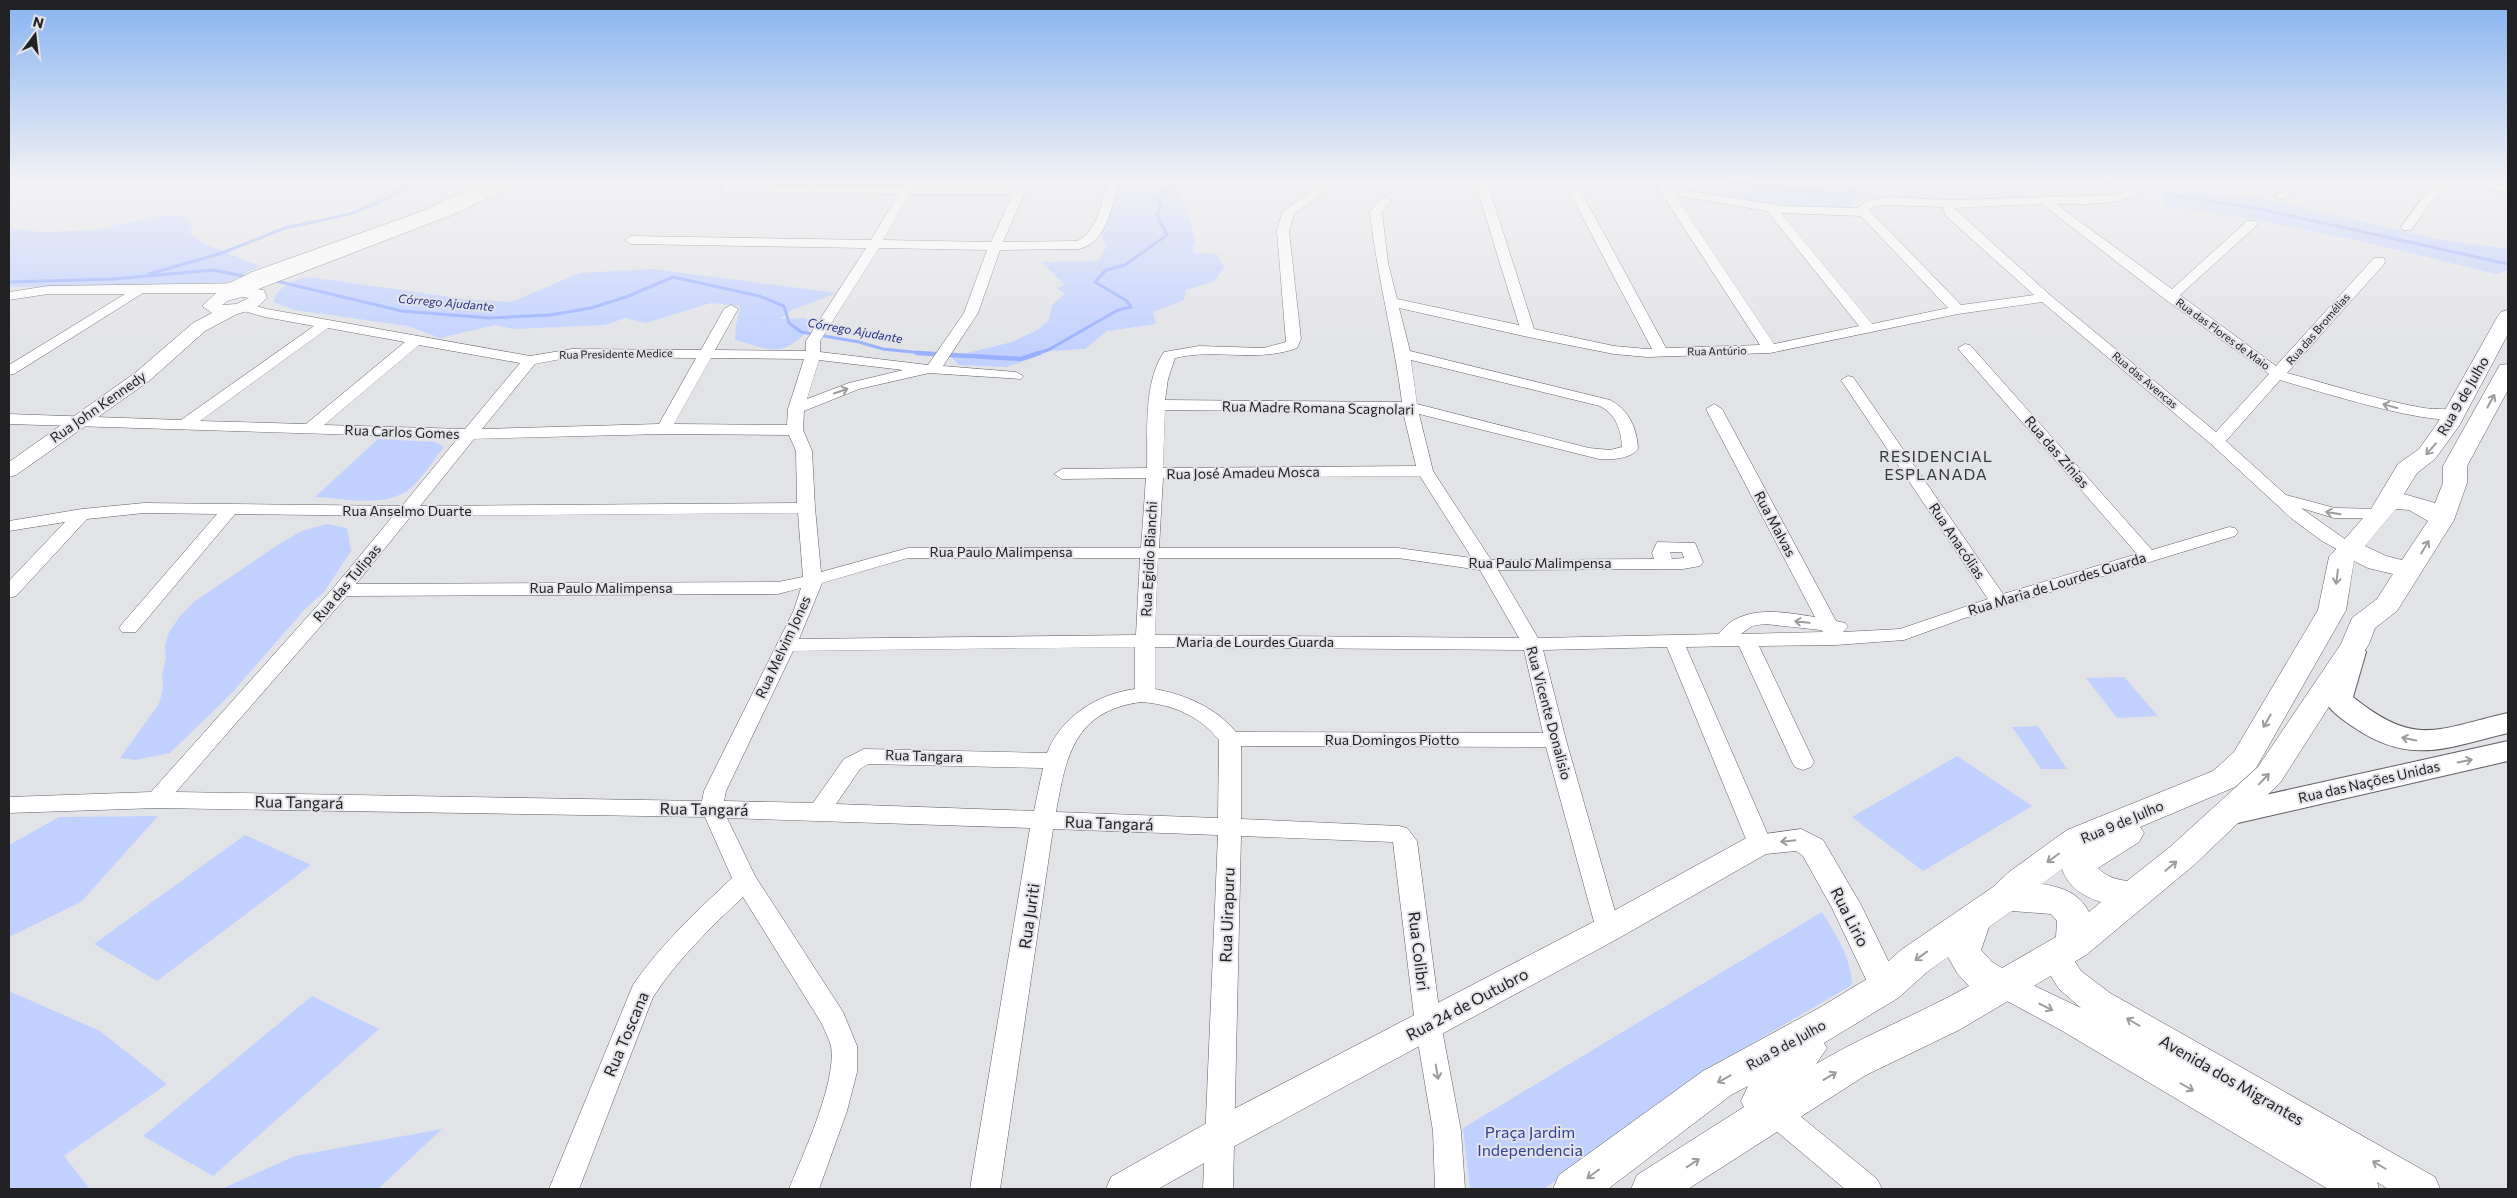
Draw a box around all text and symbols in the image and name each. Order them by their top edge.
north arrow [10,10,60,60]
text: N [31,12,46,32]
street label: Rua das Bromélias [2283,290,2352,367]
water label: Córrego Ajudante [398,291,495,313]
street label: Rua das Flores de Maio [2174,295,2273,372]
water label: Córrego Ajudante [807,315,904,345]
street label: Rua Antúrio [1687,343,1747,358]
street label: Rua Presidente Medice [559,346,673,361]
street label: Rua das Avencas [2110,348,2181,411]
street label: Rua 9 de Julho [2433,353,2492,438]
street label: Rua John Kennedy [46,367,149,446]
one-way arrow [833,385,849,395]
one-way arrow [2487,394,2496,409]
street label: Rua Madre Romana Scagnolari [1222,397,1414,418]
one-way arrow [2383,401,2399,410]
street label: Rua das Zínias [2021,412,2093,491]
street label: Rua Carlos Gomes [344,421,460,442]
one-way arrow [2426,442,2437,455]
district label: RESIDENCIAL ESPLANADA [1879,446,1993,483]
street label: Rua José Amadeu Mosca [1166,463,1320,482]
street label: Rua Malvas [1751,488,1800,560]
street label: Rua Anacólias [1926,499,1989,582]
street label: Rua Egidio Bianchi [1137,501,1160,617]
street label: Rua Anselmo Duarte [342,502,472,519]
one-way arrow [2325,507,2341,517]
street label: Rua das Tulipas [309,540,384,625]
one-way arrow [2420,541,2430,555]
street label: Rua Paulo Malimpensa [930,543,1073,560]
street label: Rua Maria de Lourdes Guarda [1966,548,2148,619]
street label: Rua Paulo Malimpensa [1469,554,1612,571]
one-way arrow [2332,569,2342,585]
street label: Rua Paulo Malimpensa [530,579,673,596]
street label: Rua Melvim Jones [751,593,814,701]
one-way arrow [1795,617,1811,627]
street label: Maria de Lourdes Guarda [1176,633,1334,650]
street label: Rua Vicente Donalisio [1523,644,1576,782]
one-way arrow [2261,713,2271,728]
street label: Rua Domingos Piotto [1325,731,1459,748]
one-way arrow [2402,734,2418,743]
street label: Rua Tangara [885,746,963,765]
one-way arrow [2456,756,2472,765]
street label: Rua das Nações Unidas [2296,757,2441,806]
one-way arrow [2258,773,2270,786]
street label: Rua Tangará [254,791,344,812]
street label: Rua 9 de Julho [2078,796,2166,847]
street label: Rua Tangará [659,798,749,819]
street label: Rua Tangará [1064,811,1154,834]
one-way arrow [1780,836,1796,846]
one-way arrow [2046,853,2060,863]
one-way arrow [2164,860,2177,871]
street label: Rua Uirapuru [1215,867,1238,963]
street label: Rua Juriti [1015,882,1042,950]
street label: Rua Lirio [1827,884,1874,950]
street label: Rua Colibri [1405,910,1434,992]
one-way arrow [1914,951,1928,961]
street label: Rua 24 de Outubro [1402,963,1531,1044]
street label: Rua Toscana [599,988,652,1079]
one-way arrow [2039,1002,2054,1012]
street label: Rua 9 de Julho [1743,1016,1828,1073]
one-way arrow [2126,1017,2140,1027]
street label: Avenida dos Migrantes [2157,1030,2308,1129]
one-way arrow [1432,1064,1442,1080]
one-way arrow [1822,1070,1836,1080]
one-way arrow [1718,1074,1732,1084]
one-way arrow [2180,1083,2194,1093]
park label: Praça Jardim Independencia [1477,1122,1583,1159]
one-way arrow [1685,1157,1699,1167]
one-way arrow [2372,1160,2387,1170]
one-way arrow [1587,1169,1600,1180]

